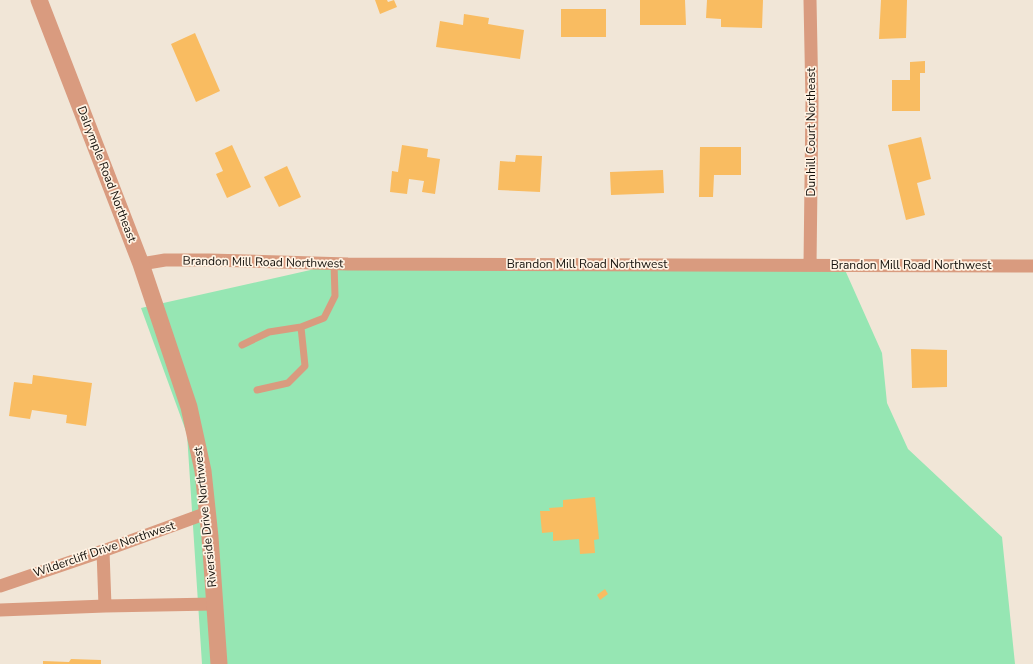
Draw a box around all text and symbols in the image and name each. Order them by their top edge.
street label: Dunhill Court Northeast [803,67,819,197]
street label: Dalrymple Road Northeast [74,104,141,245]
street label: Brandon Mill Road Northwest [182,253,344,271]
street label: Brandon Mill Road Northwest [507,256,668,272]
street label: Brandon Mill Road Northwest [831,257,992,273]
street label: Riverside Drive Northwest [190,445,220,588]
street label: Wildercliff Drive Northwest [31,517,178,581]

